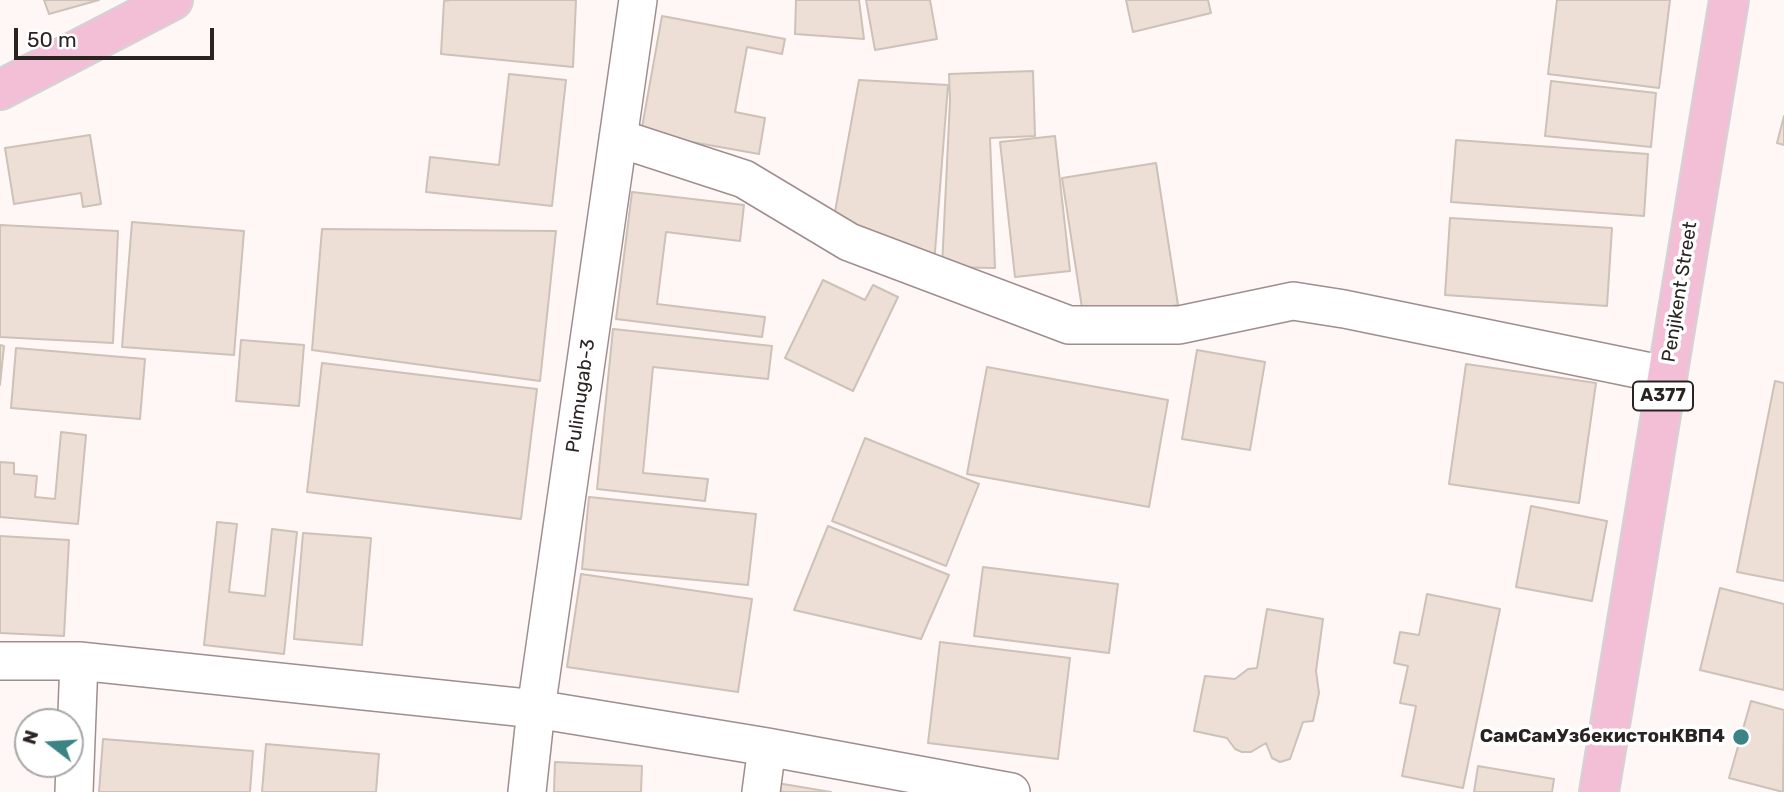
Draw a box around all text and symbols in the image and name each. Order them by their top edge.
scale bar [18,14,217,58]
text: 50 m [27,27,77,52]
street label: Penjikent Street [1658,220,1702,364]
street label: Pulimugab-3 [562,338,600,454]
road number: A377 [1633,382,1693,410]
north arrow [14,708,84,778]
place label: СамСамУзбекистонКВП4 [1480,726,1725,748]
text: N [17,727,43,747]
marker: СамСамУзбекистонКВП4 [1731,727,1751,747]

